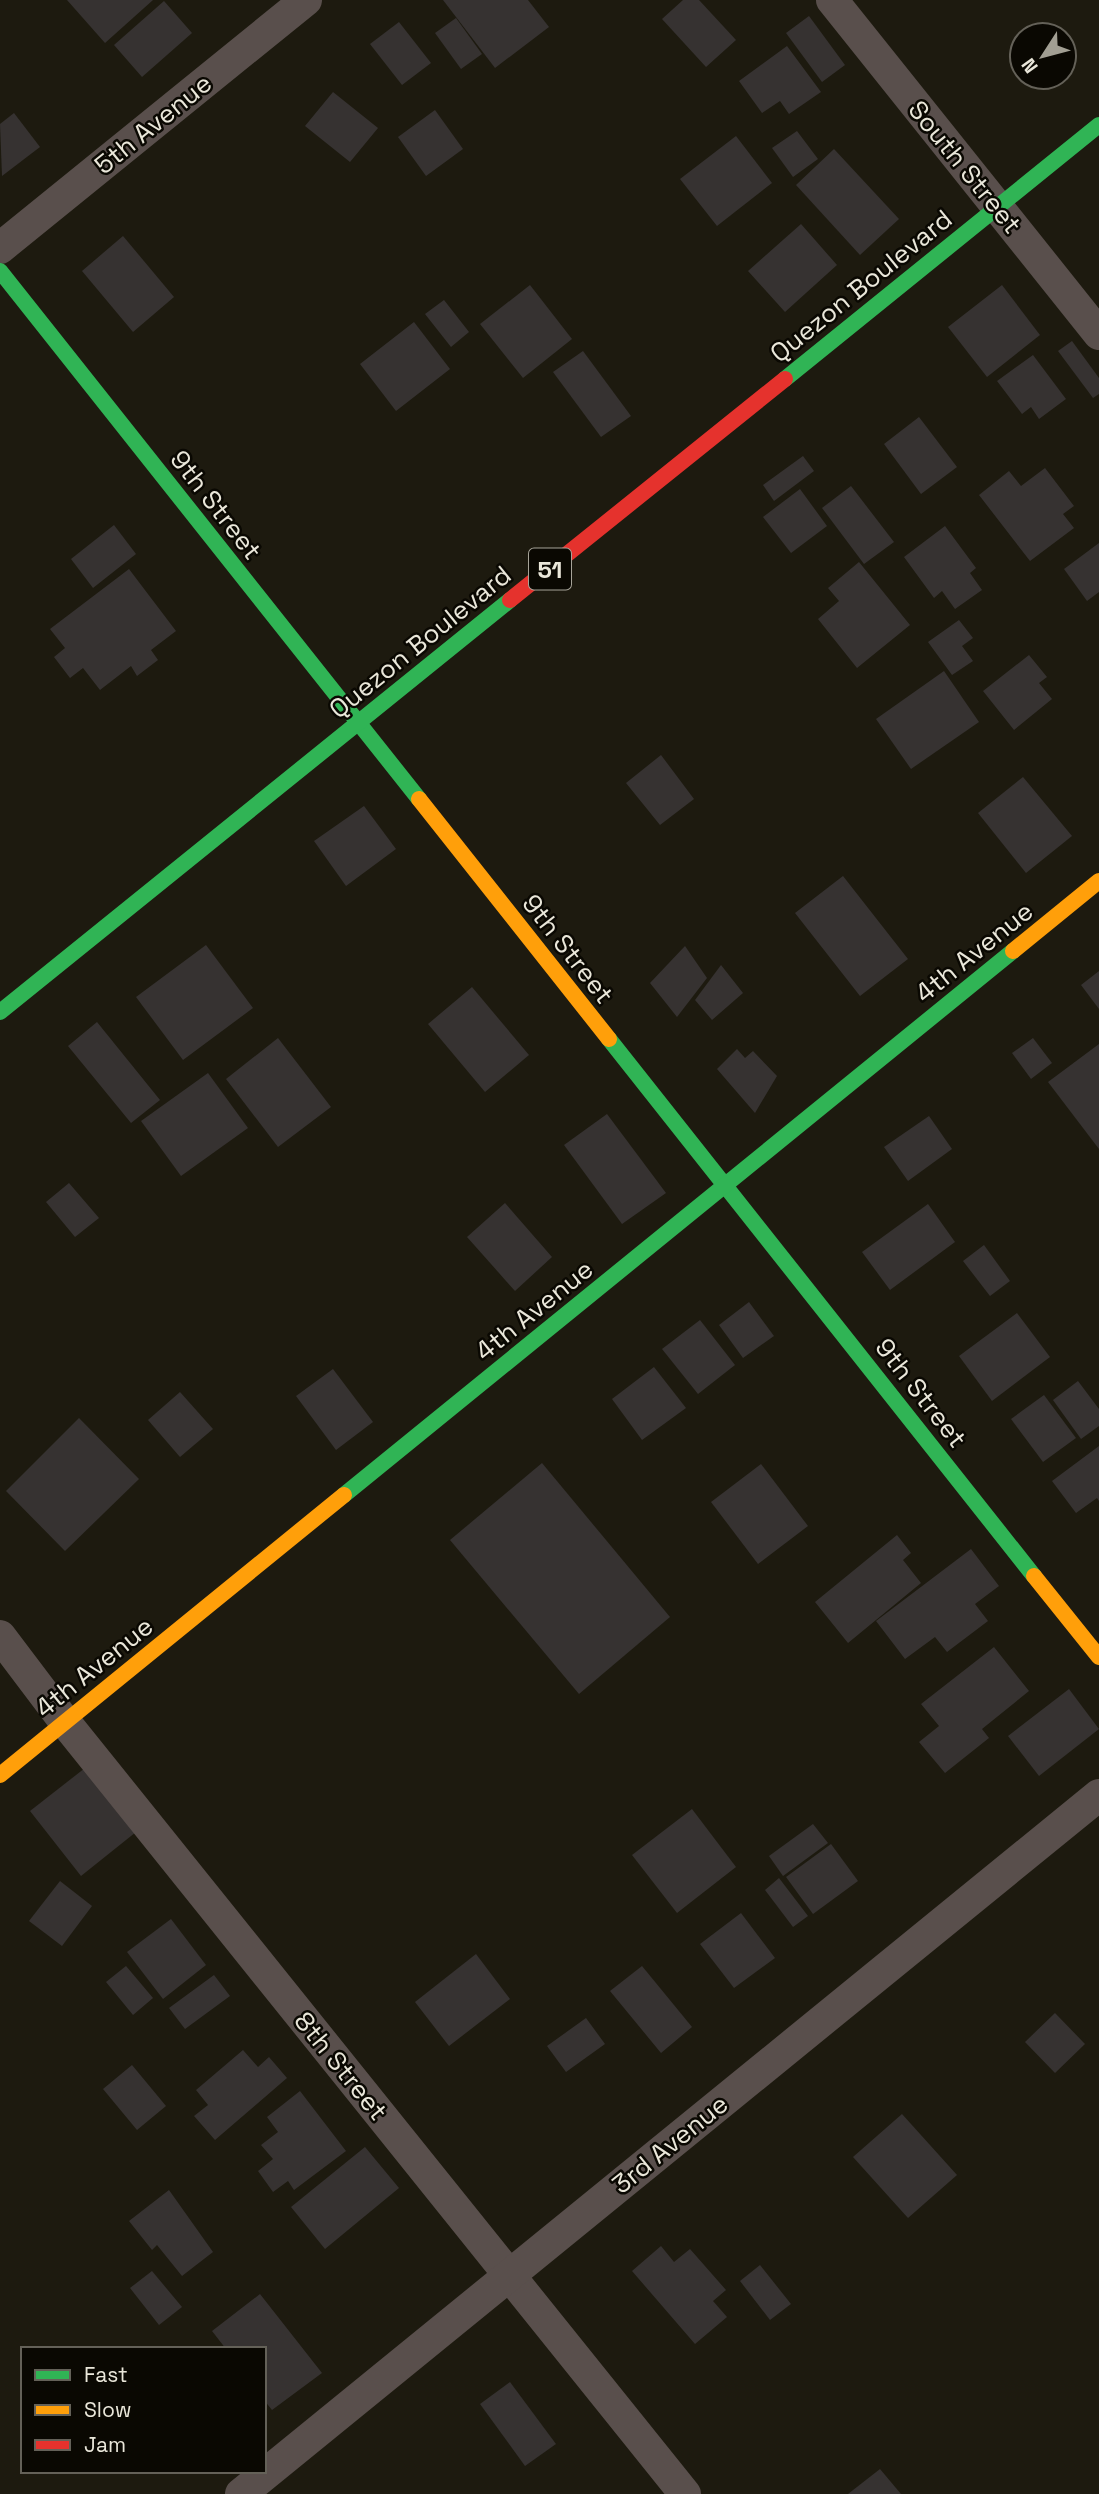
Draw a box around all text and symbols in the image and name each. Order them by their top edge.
north arrow [1008,21,1078,91]
text: N [1016,53,1044,78]
street label: 5th Avenue [87,66,219,182]
street label: South Street [901,93,1029,241]
street label: Quezon Boulevard [763,202,959,370]
street label: 9th Street [163,443,269,567]
road number: 51 [529,548,571,590]
street label: Quezon Boulevard [322,558,518,726]
street label: 9th Street [515,887,621,1011]
street label: 4th Avenue [908,894,1040,1010]
street label: 4th Avenue [468,1252,600,1368]
street label: 9th Street [868,1331,974,1455]
street label: 4th Avenue [28,1609,160,1725]
street label: 8th Street [287,2005,395,2127]
street label: 3rd Avenue [605,2087,735,2201]
legend [21,2347,266,2473]
text: Fast [84,2361,128,2388]
text: Slow [84,2396,132,2423]
text: Jam [84,2431,126,2458]

